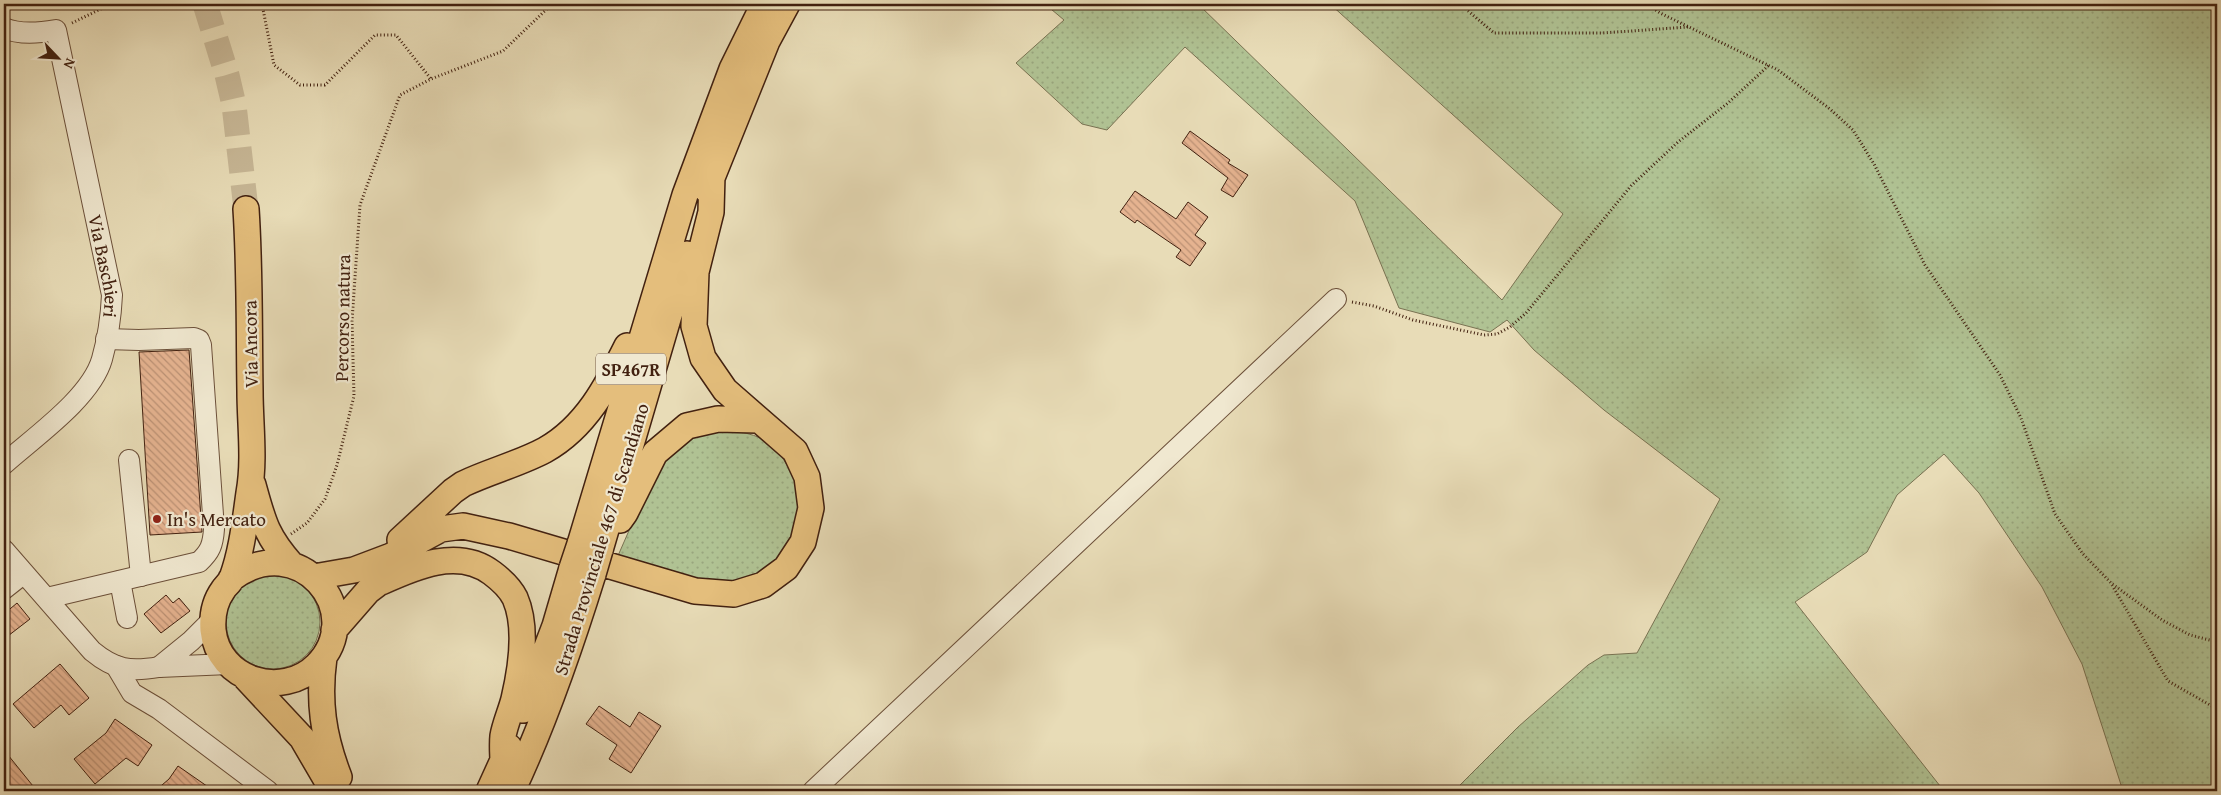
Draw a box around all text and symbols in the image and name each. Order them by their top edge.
north arrow [32,32,82,82]
text: N [58,55,81,73]
street label: Via Baschieri [81,212,126,319]
street label: Percorso natura [327,254,357,382]
street label: Via Ancora [235,300,265,388]
road number: SP467R [596,354,666,384]
street label: Strada Provinciale 467 di Scandiano [546,400,656,678]
place label: In's Mercato [167,505,266,533]
marker: In's Mercato [151,513,163,525]

